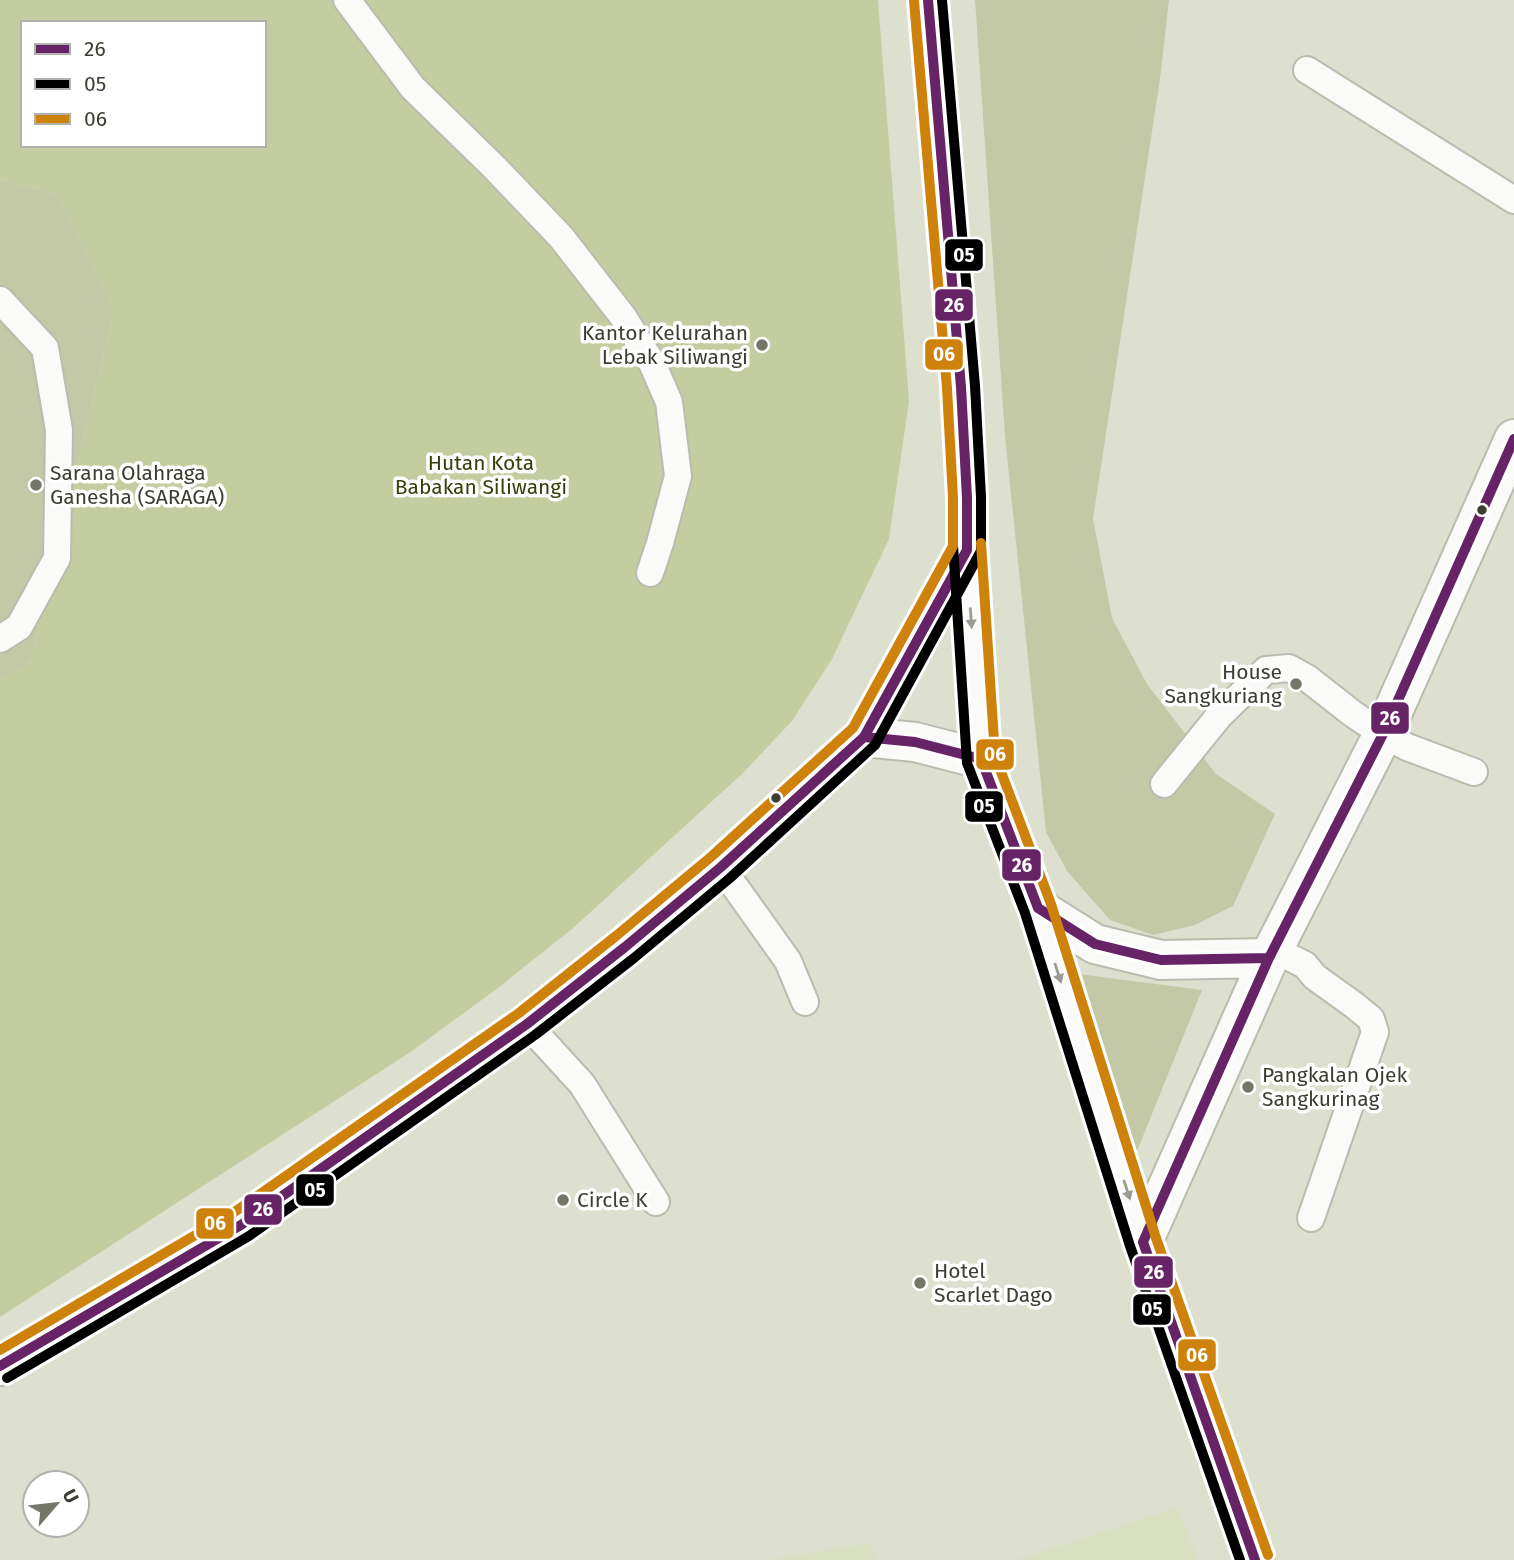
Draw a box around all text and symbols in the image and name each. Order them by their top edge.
legend [21,21,266,147]
text: 26 [84,36,106,62]
text: 05 [84,71,106,97]
text: 06 [84,106,107,132]
line badge: 05 [944,238,984,272]
text: 05 [953,244,975,267]
line badge: 26 [934,288,974,322]
text: 26 [944,294,965,317]
place label: Kantor Kelurahan Lebak Siliwangi [582,320,748,370]
marker: Kantor Kelurahan Lebak Siliwangi [754,337,770,353]
line badge: 06 [924,338,964,371]
text: 06 [933,343,955,366]
park label: Hutan Kota Babakan Siliwangi [395,450,567,500]
place label: Sarana Olahraga Ganesha (SARAGA) [50,460,224,510]
marker: Sarana Olahraga Ganesha (SARAGA) [28,477,44,493]
unlabelled marker [1475,503,1489,517]
one-way arrow [966,607,977,629]
place label: House Sangkuriang [1164,659,1282,709]
marker: House Sangkuriang [1288,676,1304,692]
line badge: 26 [1370,701,1410,735]
text: 26 [1380,707,1401,730]
line badge: 06 [975,738,1015,771]
text: 06 [984,743,1006,766]
line badge: 05 [964,790,1004,823]
unlabelled marker [769,791,783,805]
text: 05 [973,795,995,818]
line badge: 26 [1001,848,1042,882]
text: 26 [1012,854,1033,877]
one-way arrow [1053,963,1064,984]
place label: Pangkalan Ojek Sangkurinag [1262,1062,1408,1112]
marker: Pangkalan Ojek Sangkurinag [1240,1079,1256,1095]
line badge: 05 [295,1173,335,1207]
text: 05 [304,1179,326,1202]
one-way arrow [1122,1180,1133,1201]
place label: Circle K [577,1187,648,1213]
marker: Circle K [555,1192,571,1208]
line badge: 26 [243,1193,283,1226]
text: 26 [253,1198,274,1221]
line badge: 06 [195,1207,235,1240]
text: 06 [204,1212,226,1235]
line badge: 26 [1133,1255,1174,1289]
place label: Hotel Scarlet Dago [934,1258,1053,1308]
text: 26 [1144,1261,1165,1284]
marker: Hotel Scarlet Dago [912,1275,928,1291]
line badge: 05 [1132,1293,1172,1326]
text: 05 [1141,1298,1163,1321]
line badge: 06 [1177,1338,1217,1372]
text: 06 [1186,1344,1208,1367]
north arrow [21,1469,91,1539]
text: U [58,1485,84,1507]

